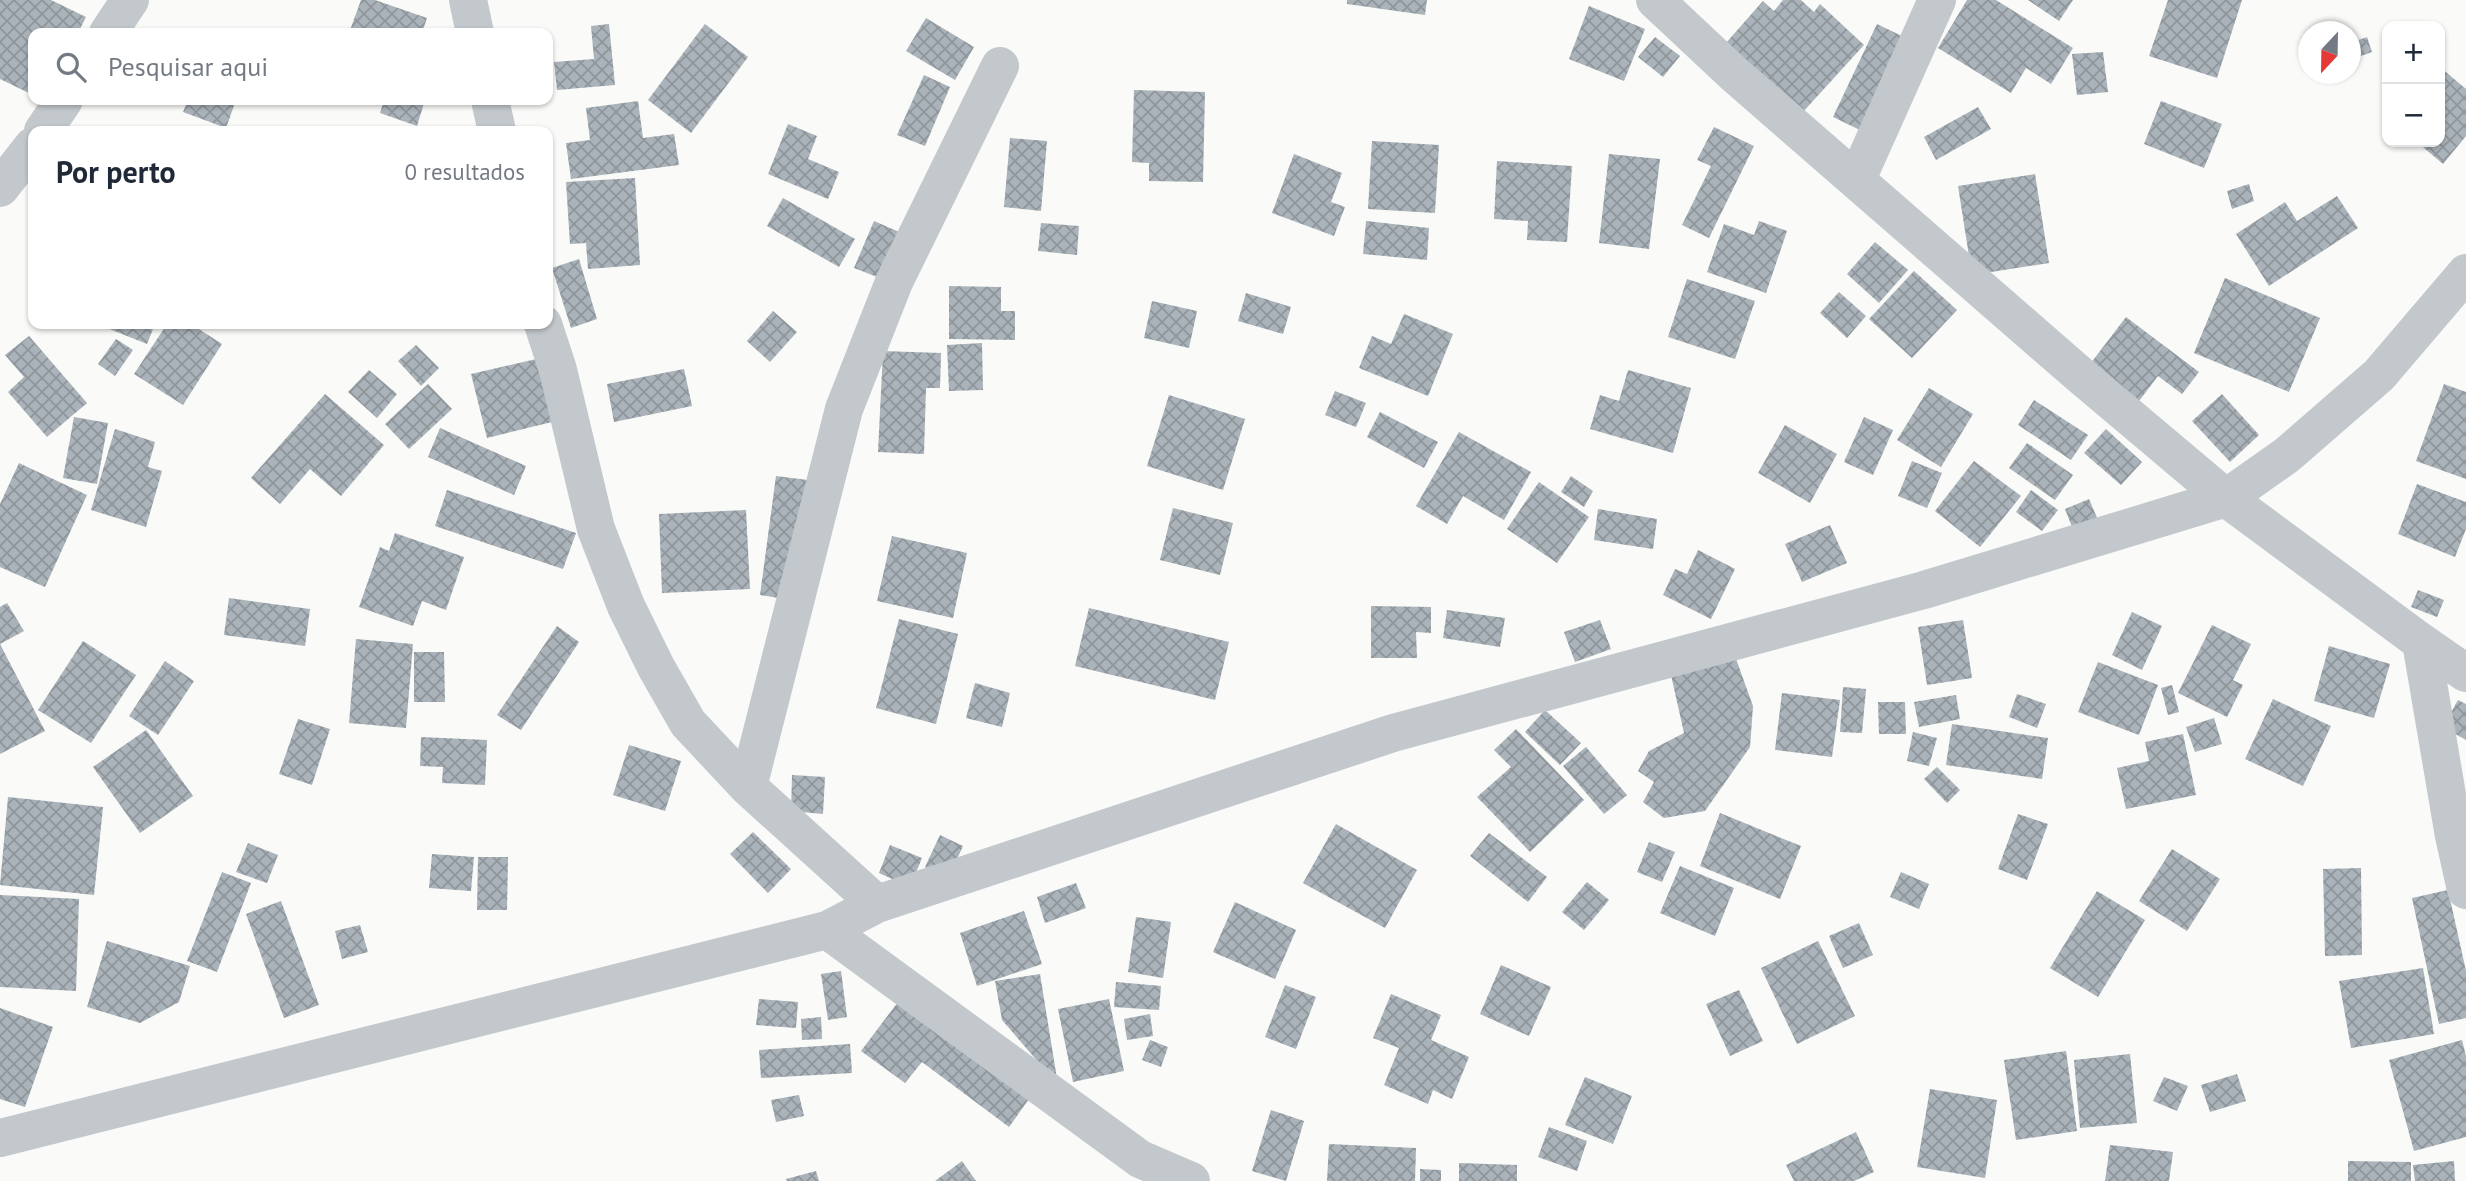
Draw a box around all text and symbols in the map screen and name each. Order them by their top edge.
north arrow [2298,21,2361,84]
map controls [2382,21,2445,147]
button: + [2382,21,2445,84]
search box [28,28,553,105]
icon: search [52,48,90,86]
text: Pesquisar aqui [108,50,268,83]
button: − [2382,84,2445,147]
text: Por perto [56,152,176,191]
text: 0 resultados [404,157,525,186]

